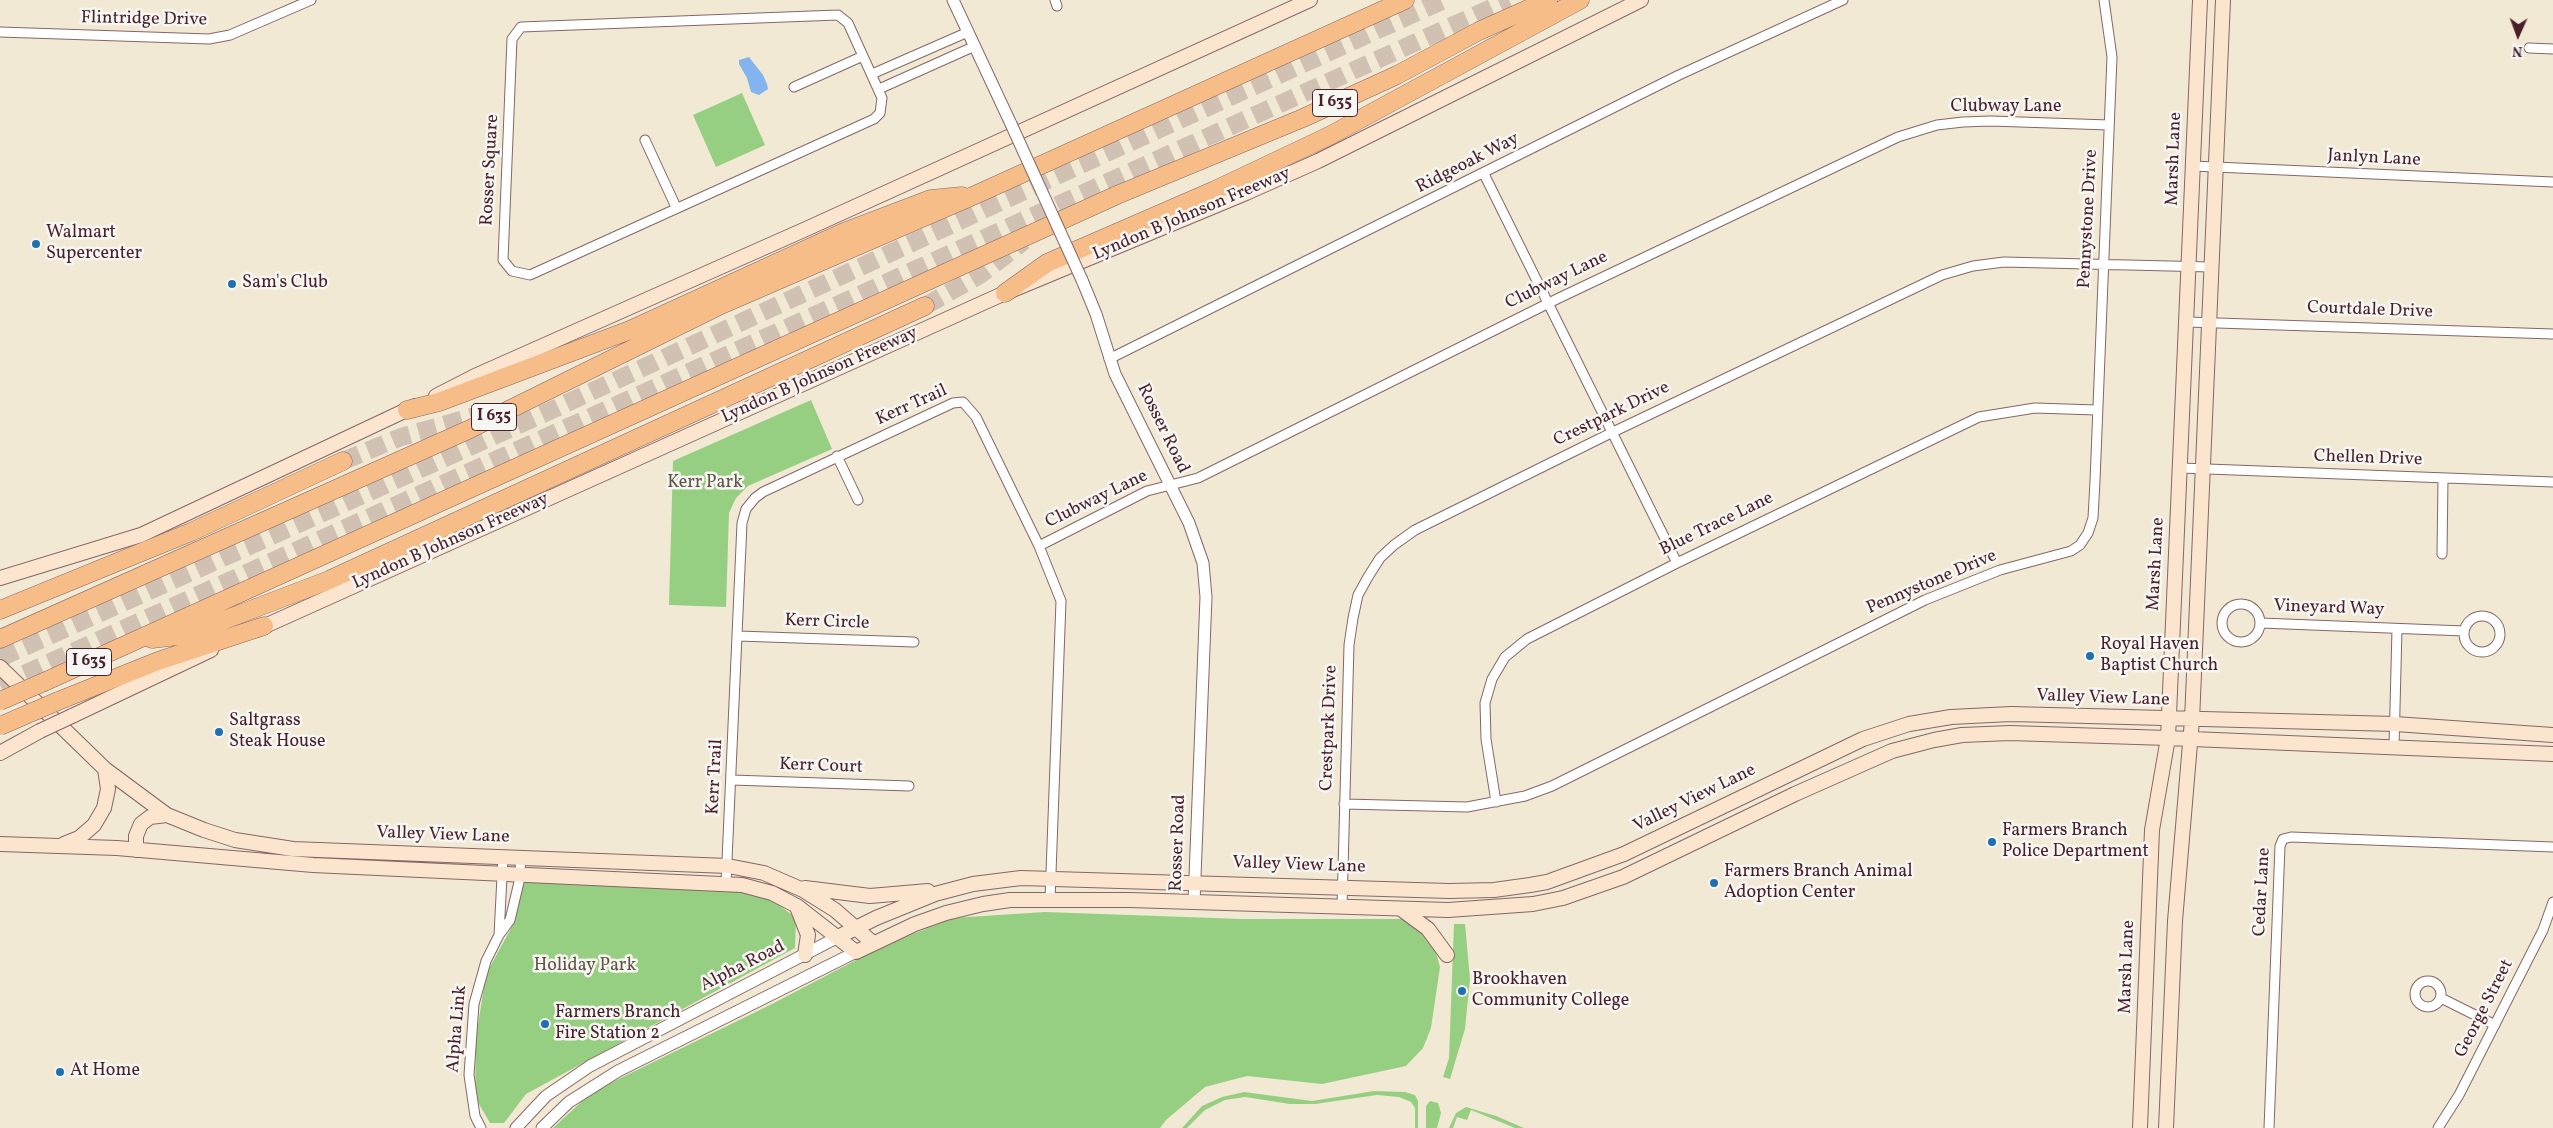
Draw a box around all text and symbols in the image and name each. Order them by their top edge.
street label: Flintridge Drive [81,8,207,32]
north arrow [2493,10,2543,60]
text: N [2512,41,2523,60]
road number: I 635 [1312,90,1358,116]
street label: Clubway Lane [1951,97,2061,119]
street label: Marsh Lane [2163,112,2187,206]
street label: Rosser Square [477,114,505,226]
street label: Ridgeoak Way [1413,129,1523,199]
street label: Janlyn Lane [2327,146,2421,172]
street label: Pennystone Drive [2075,149,2103,289]
street label: Lyndon B Johnson Freeway [1090,164,1294,266]
place label: Walmart Supercenter [46,223,142,266]
marker: Walmart Supercenter [30,238,42,250]
street label: Clubway Lane [1502,247,1612,315]
place label: Sam's Club [242,273,328,295]
marker: Sam's Club [226,278,238,290]
street label: Courtdale Drive [2307,298,2433,324]
street label: Lyndon B Johnson Freeway [718,323,922,429]
street label: Crestpark Drive [1551,378,1673,452]
street label: Kerr Trail [873,381,951,431]
street label: Rosser Road [1131,381,1193,477]
road number: I 635 [472,404,516,431]
street label: Chellen Drive [2313,446,2423,472]
street label: Clubway Lane [1042,466,1152,534]
park label: Kerr Park [667,473,743,495]
street label: Blue Trace Lane [1657,488,1777,562]
street label: Lyndon B Johnson Freeway [349,489,553,595]
street label: Marsh Lane [2144,517,2170,611]
street label: Pennystone Drive [1864,546,2000,620]
street label: Vineyard Way [2273,596,2385,622]
street label: Kerr Circle [784,611,870,635]
place label: Royal Haven Baptist Church [2100,635,2218,678]
road number: I 635 [66,649,112,676]
marker: Royal Haven Baptist Church [2084,650,2096,662]
street label: Crestpark Drive [1317,665,1343,791]
street label: Valley View Lane [2036,686,2170,712]
place label: Saltgrass Steak House [229,711,325,754]
marker: Saltgrass Steak House [213,726,225,738]
street label: Kerr Trail [703,739,729,815]
street label: Kerr Court [779,755,863,779]
street label: Valley View Lane [1630,760,1760,838]
street label: Rosser Road [1167,794,1191,892]
place label: Farmers Branch Police Department [2002,821,2149,864]
street label: Valley View Lane [376,823,510,849]
marker: Farmers Branch Police Department [1986,836,1998,848]
street label: Cedar Lane [2250,847,2276,937]
street label: Valley View Lane [1232,853,1366,879]
place label: Farmers Branch Animal Adoption Center [1724,862,1913,904]
marker: Farmers Branch Animal Adoption Center [1708,877,1720,889]
street label: Marsh Lane [2116,920,2140,1014]
street label: Alpha Road [697,936,789,998]
park label: Holiday Park [534,956,636,978]
street label: George Street [2451,956,2519,1062]
place label: Brookhaven Community College [1472,970,1629,1012]
street label: Alpha Link [443,984,473,1074]
marker: Brookhaven Community College [1456,985,1468,997]
place label: Farmers Branch Fire Station 2 [555,1003,681,1046]
marker: Farmers Branch Fire Station 2 [539,1018,551,1030]
place label: At Home [70,1061,140,1083]
marker: At Home [54,1066,66,1078]

